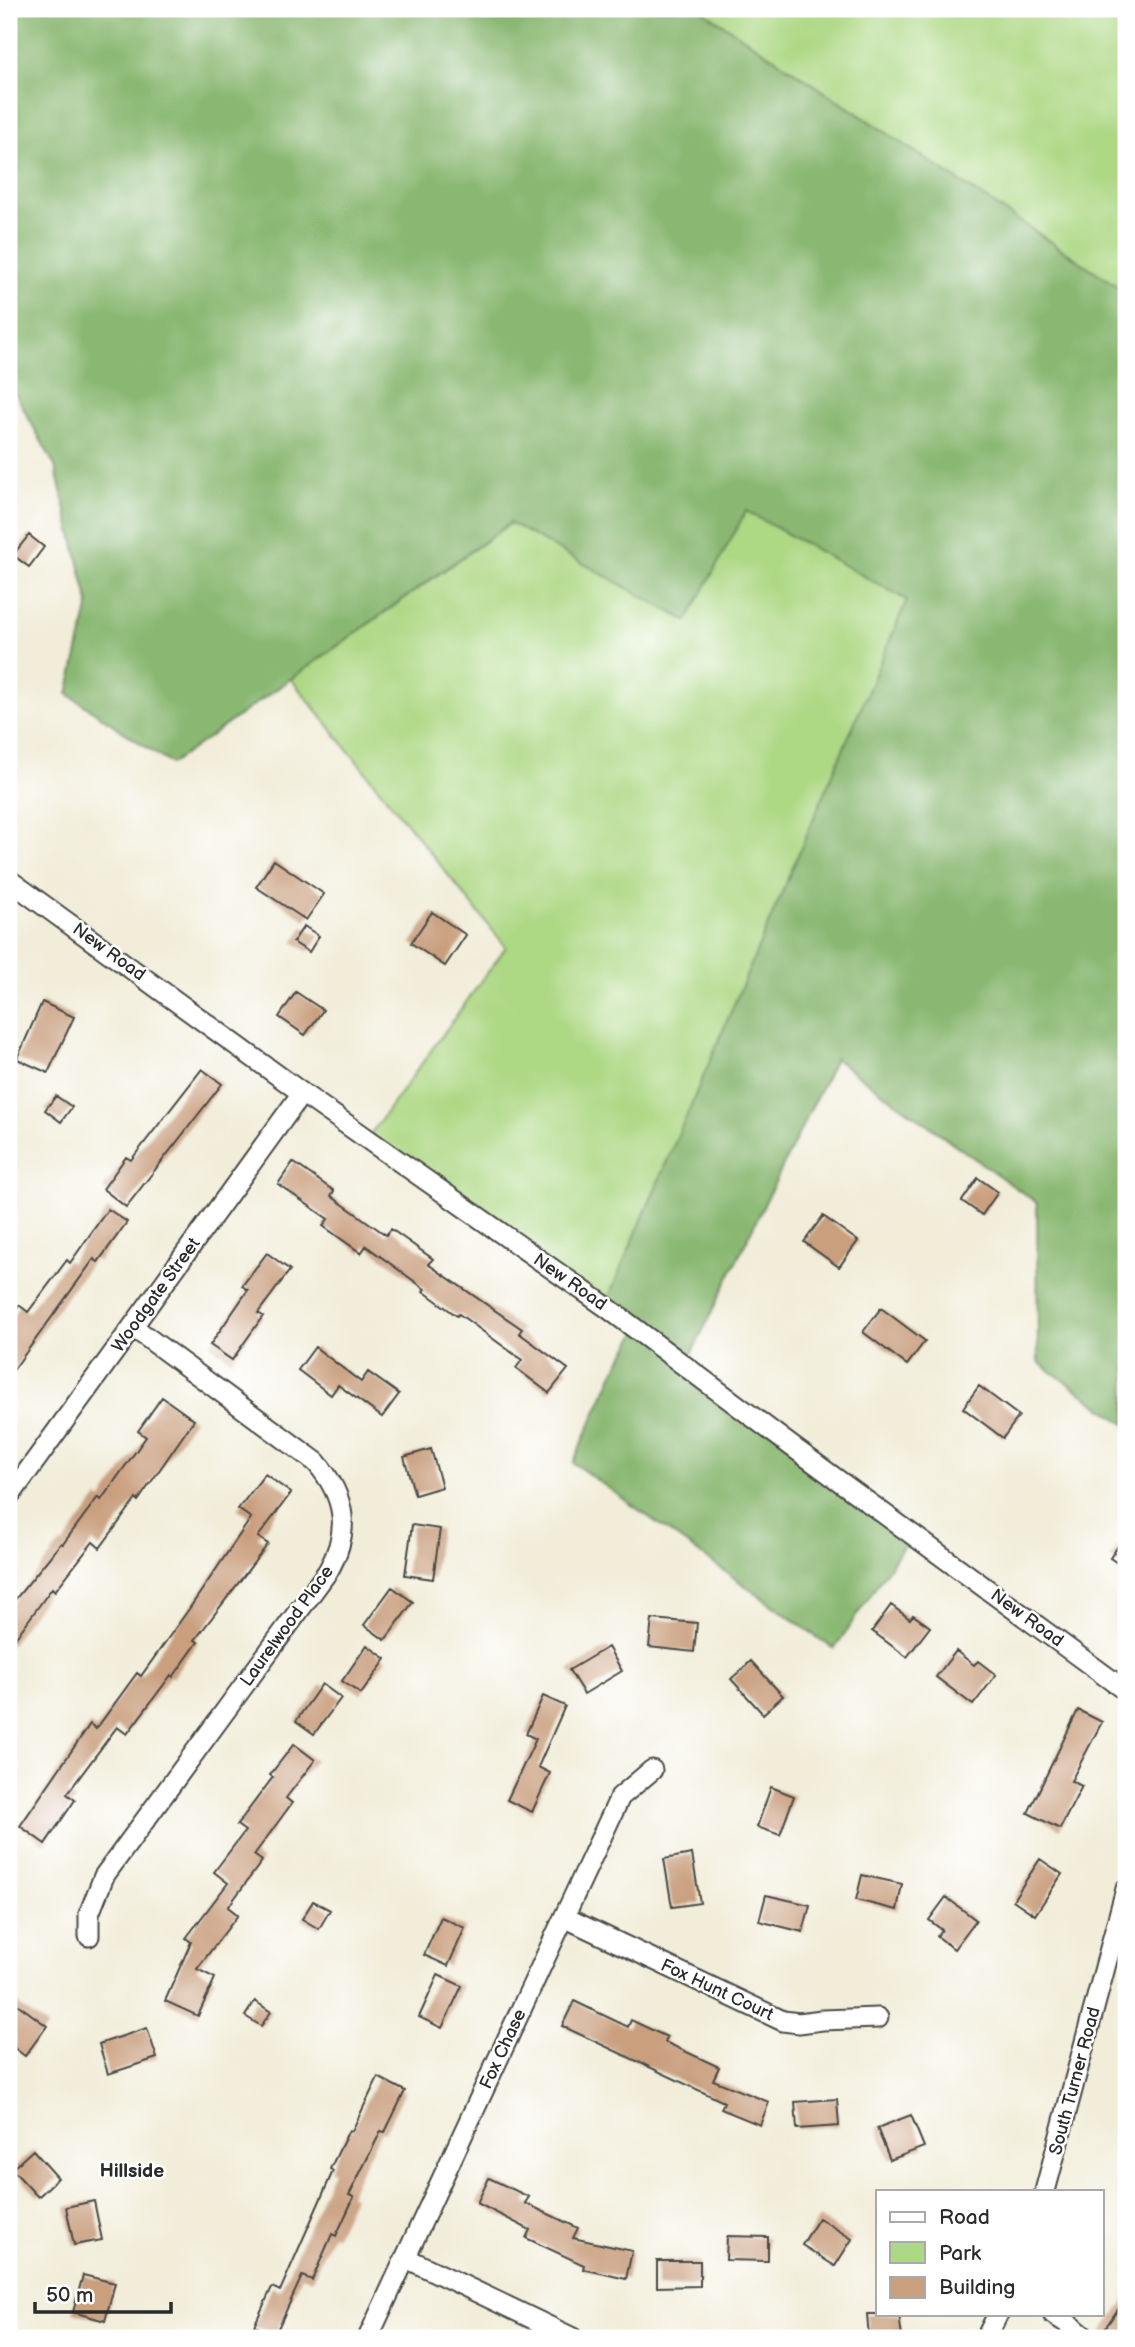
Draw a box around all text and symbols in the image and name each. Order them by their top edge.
street label: New Road [69,919,149,985]
street label: Woodgate Street [107,1233,205,1356]
street label: New Road [529,1249,611,1315]
street label: Laurelwood Place [236,1561,338,1690]
street label: New Road [987,1585,1067,1651]
street label: Fox Hunt Court [657,1955,777,2025]
street label: Fox Chase [475,2005,531,2092]
street label: South Turner Road [1045,2005,1105,2157]
district label: Hillside [100,2160,164,2183]
legend [876,2190,1104,2316]
text: Road [939,2205,990,2230]
text: Park [939,2241,982,2266]
scale bar [35,2270,172,2314]
text: Building [939,2275,1015,2300]
text: 50 m [46,2283,93,2308]

